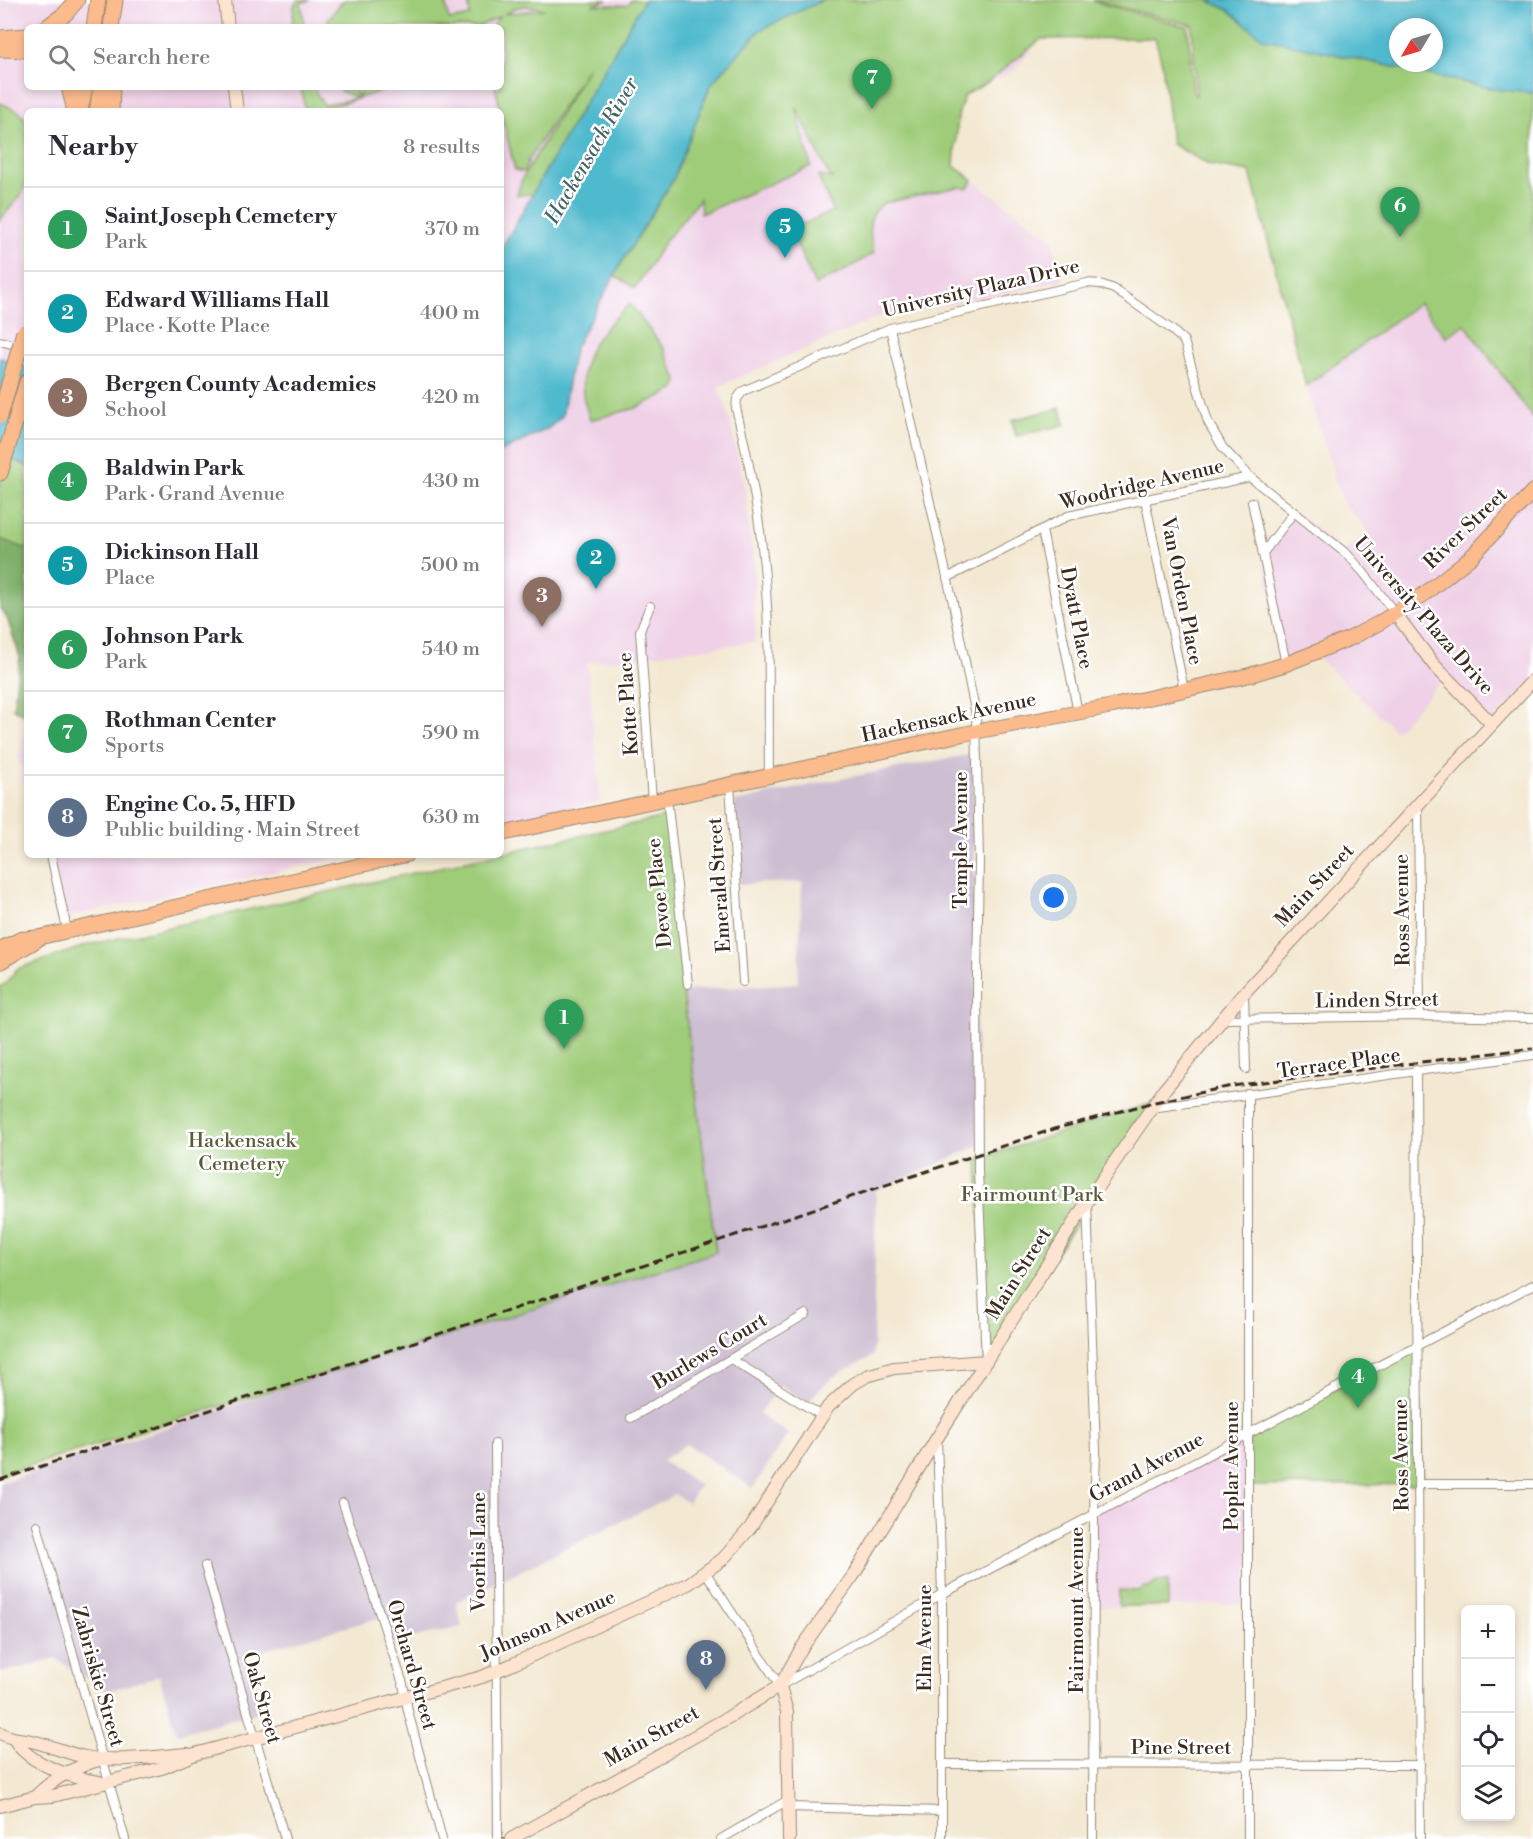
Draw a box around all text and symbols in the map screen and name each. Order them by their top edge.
north arrow [1389,18,1443,72]
search box [24,24,504,90]
icon: search [45,41,78,74]
text: Search here [93,44,210,71]
pin: 7 [852,60,892,109]
water label: Hackensack River [539,72,645,230]
text: Nearby [48,131,138,163]
text: 8 results [403,135,480,160]
pin: 6 [1380,188,1420,237]
text: Saint Joseph Cemetery [105,203,337,230]
pin: 5 [766,208,804,258]
text: 1 [63,217,72,242]
text: 370 m [425,217,480,242]
text: Park [105,230,147,255]
street label: University Plaza Drive [880,254,1082,324]
text: Edward Williams Hall [105,287,329,314]
text: 2 [61,301,74,326]
text: 400 m [420,301,480,326]
text: Place · Kotte Place [105,314,270,339]
text: Bergen County Academies [105,371,376,398]
text: 3 [61,385,74,410]
text: 420 m [422,385,480,410]
text: School [105,398,167,423]
street label: Woodridge Avenue [1056,454,1227,516]
text: Baldwin Park [105,455,244,482]
text: 4 [61,469,74,494]
text: 430 m [422,469,480,494]
text: Park · Grand Avenue [105,482,285,507]
street label: River Street [1419,483,1513,575]
street label: Van Orden Place [1154,514,1208,667]
street label: University Plaza Drive [1347,532,1499,700]
text: Dickinson Hall [105,539,259,566]
pin: 2 [576,540,616,589]
text: 5 [61,553,74,578]
text: 500 m [421,553,480,578]
street label: Dyatt Place [1054,565,1098,671]
text: Place [105,566,155,591]
pin: 3 [522,578,562,627]
text: Johnson Park [105,623,244,650]
text: 6 [61,637,74,662]
text: 540 m [422,637,480,662]
text: Park [105,650,147,675]
street label: Kotte Place [613,651,645,757]
street label: Hackensack Avenue [859,687,1039,749]
text: Rothman Center [105,707,276,734]
text: 7 [62,721,73,746]
text: 590 m [422,721,480,746]
text: Sports [105,734,164,759]
street label: Temple Avenue [949,771,974,909]
text: Engine Co. 5, HFD [105,791,295,818]
text: 8 [61,805,74,830]
text: 630 m [422,805,480,830]
street label: Emerald Street [703,816,737,954]
text: Public building · Main Street [105,818,360,843]
street label: Devoe Place [642,837,678,949]
street label: Main Street [1270,839,1360,933]
street label: Ross Avenue [1390,854,1416,966]
your location [1039,883,1068,912]
street label: Linden Street [1315,987,1439,1015]
pin: 1 [544,1000,584,1049]
street label: Terrace Place [1276,1043,1402,1085]
park label: Hackensack Cemetery [188,1129,298,1177]
park label: Fairmount Park [961,1183,1105,1208]
street label: Main Street [981,1223,1057,1325]
street label: Burlews Court [647,1308,772,1397]
pin: 4 [1338,1358,1378,1408]
street label: Ross Avenue [1389,1399,1415,1511]
street label: Poplar Avenue [1220,1401,1245,1531]
street label: Grand Avenue [1085,1427,1209,1509]
street label: Voorhis Lane [467,1492,492,1613]
street label: Fairmount Avenue [1065,1527,1090,1693]
street label: Elm Avenue [913,1584,938,1692]
street label: Johnson Avenue [475,1585,620,1667]
street label: Orchard Street [380,1597,442,1733]
street label: Zabriskie Street [65,1604,129,1750]
map controls [1461,1605,1515,1821]
button: + [1461,1605,1515,1659]
pin: 8 [686,1640,726,1690]
street label: Oak Street [236,1649,286,1747]
button: − [1461,1659,1515,1713]
street label: Main Street [600,1701,704,1773]
button: locate [1461,1713,1515,1767]
street label: Pine Street [1131,1736,1231,1761]
button: layers [1461,1767,1515,1821]

